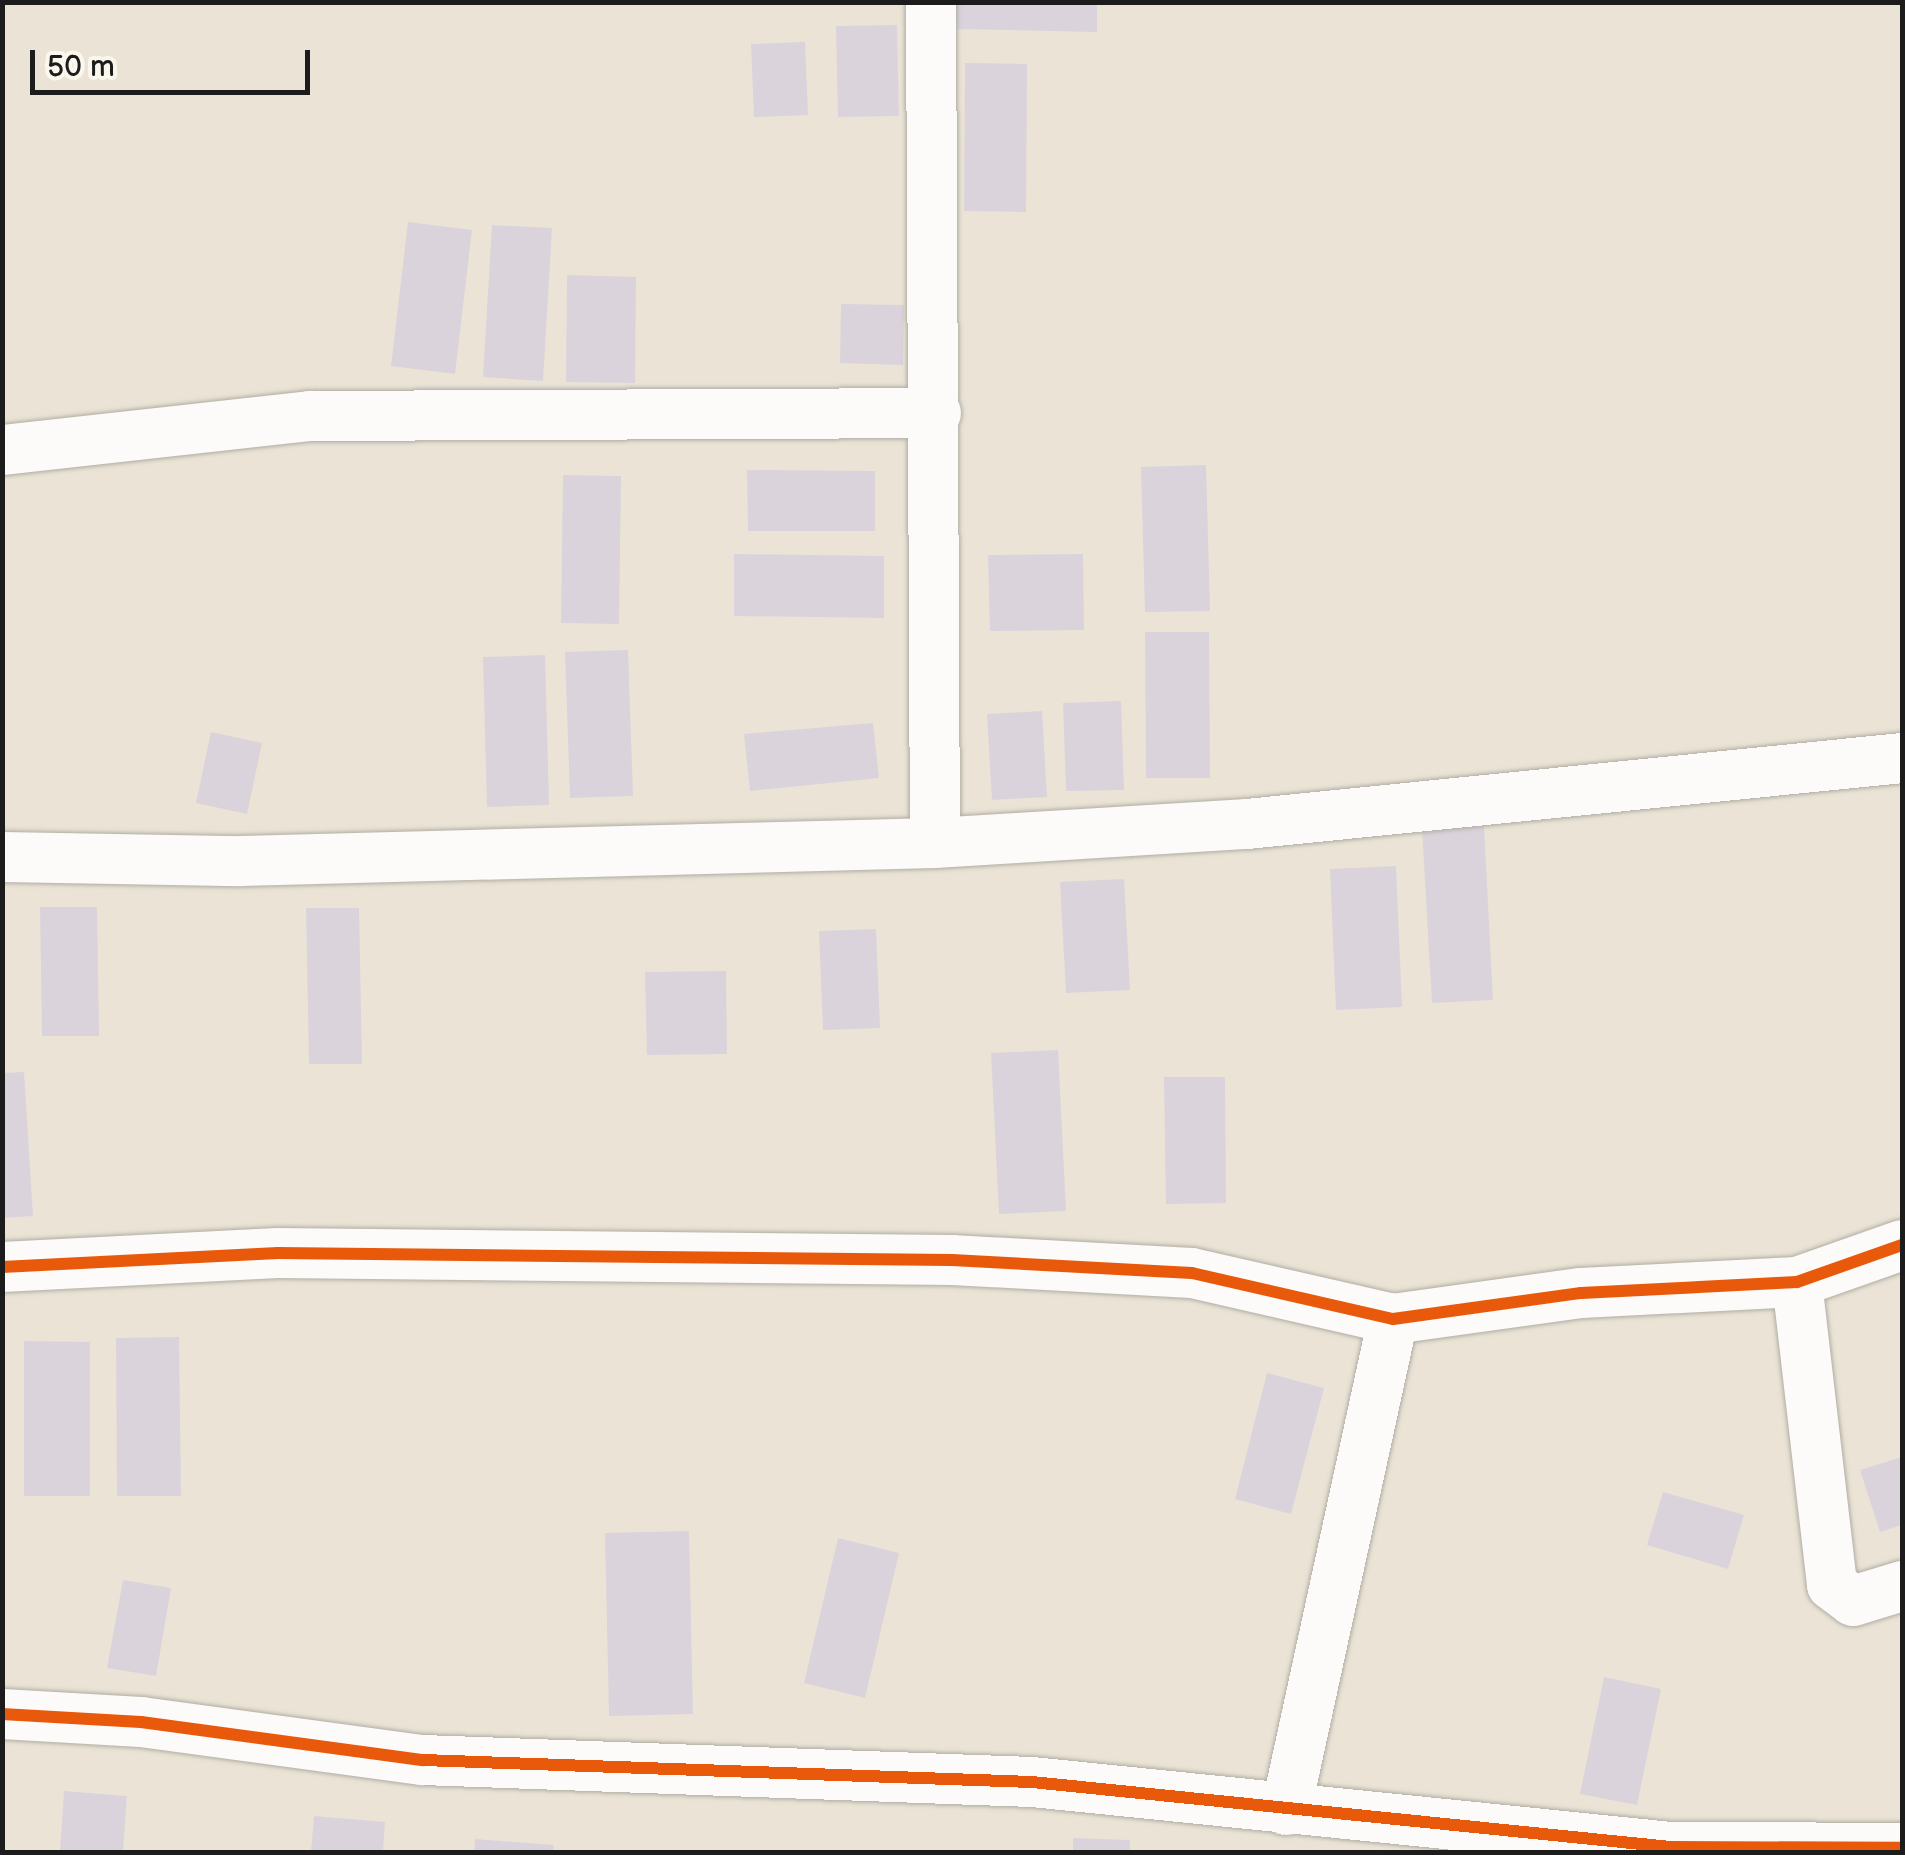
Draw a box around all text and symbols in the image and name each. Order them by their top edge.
scale bar [35,30,315,92]
text: 50 m [47,49,115,85]

